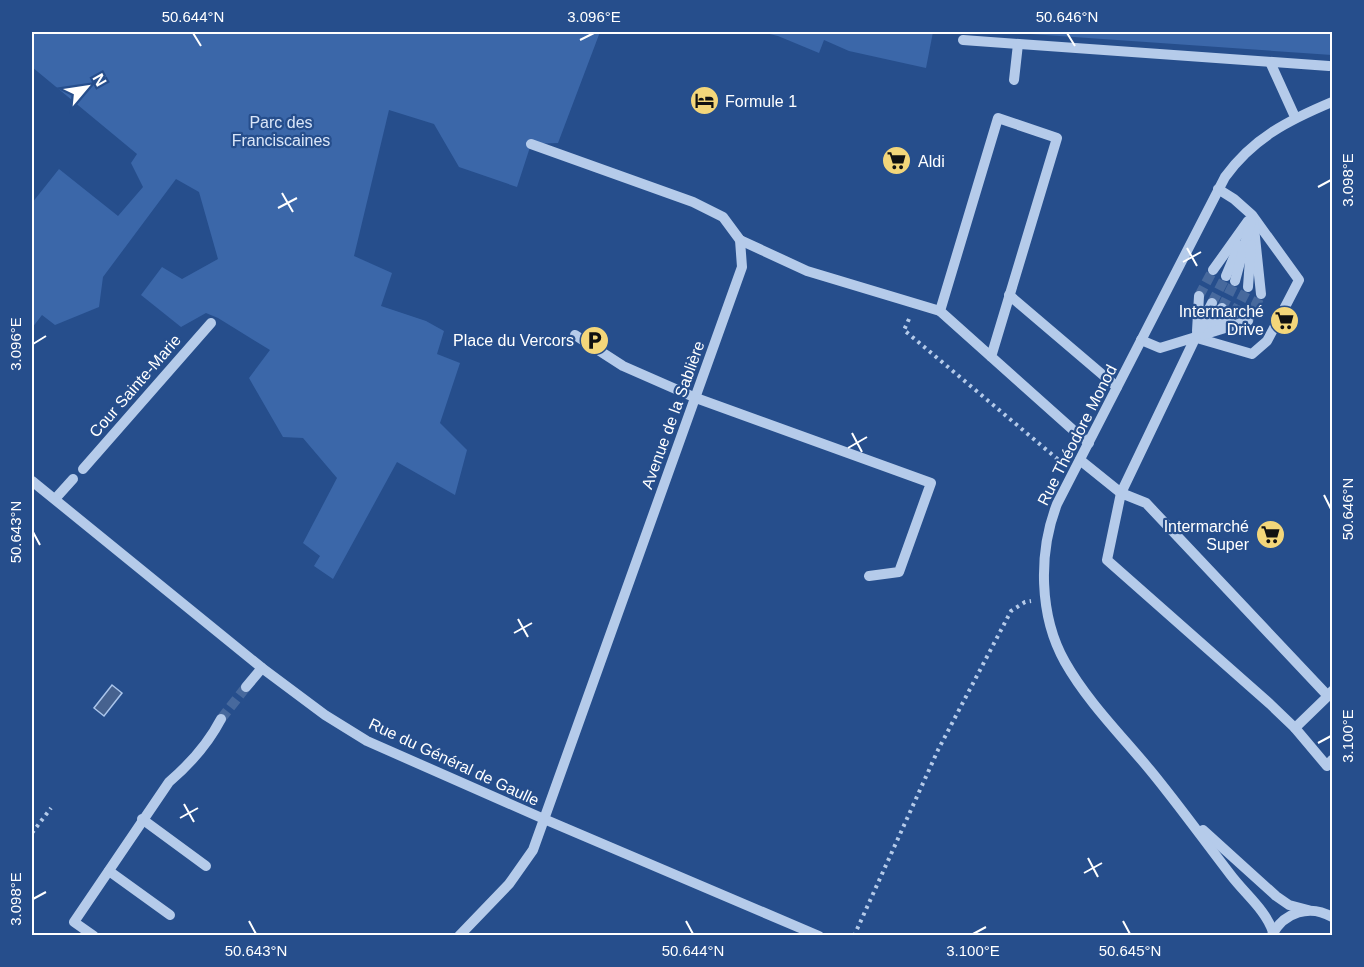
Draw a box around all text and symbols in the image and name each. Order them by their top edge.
text: 50.644°N [162,8,224,25]
text: 3.096°E [567,8,621,25]
text: 50.646°N [1036,8,1098,25]
north arrow [57,57,117,117]
text: N [89,71,110,89]
hotel icon: Formule 1 [688,85,720,117]
place label: Formule 1 [725,93,797,110]
park label: Parc des Franciscaines [232,114,330,149]
supermarket icon: Aldi [881,145,913,177]
place label: Aldi [918,153,945,170]
text: 3.098°E [1339,153,1356,207]
place label: Intermarché Drive [1179,303,1264,338]
supermarket icon: Intermarché Drive [1269,304,1301,336]
text: 3.096°E [7,317,24,371]
parking icon: Place du Vercors [579,324,611,356]
street label: Cour Sainte-Marie [86,331,184,441]
place label: Place du Vercors [453,332,574,349]
street label: Avenue de la Sablière [638,339,708,491]
street label: Rue Théodore Monod [1034,362,1120,508]
text: 50.646°N [1339,478,1356,540]
text: 50.643°N [7,501,24,563]
place label: Intermarché Super [1164,518,1250,553]
supermarket icon: Intermarché Super [1254,519,1286,551]
text: 3.100°E [1339,709,1356,763]
street label: Rue du Général de Gaulle [366,715,542,809]
text: 3.098°E [7,872,24,926]
text: 50.643°N [225,942,287,959]
text: 50.644°N [662,942,724,959]
text: 3.100°E [946,942,1000,959]
text: 50.645°N [1099,942,1161,959]

